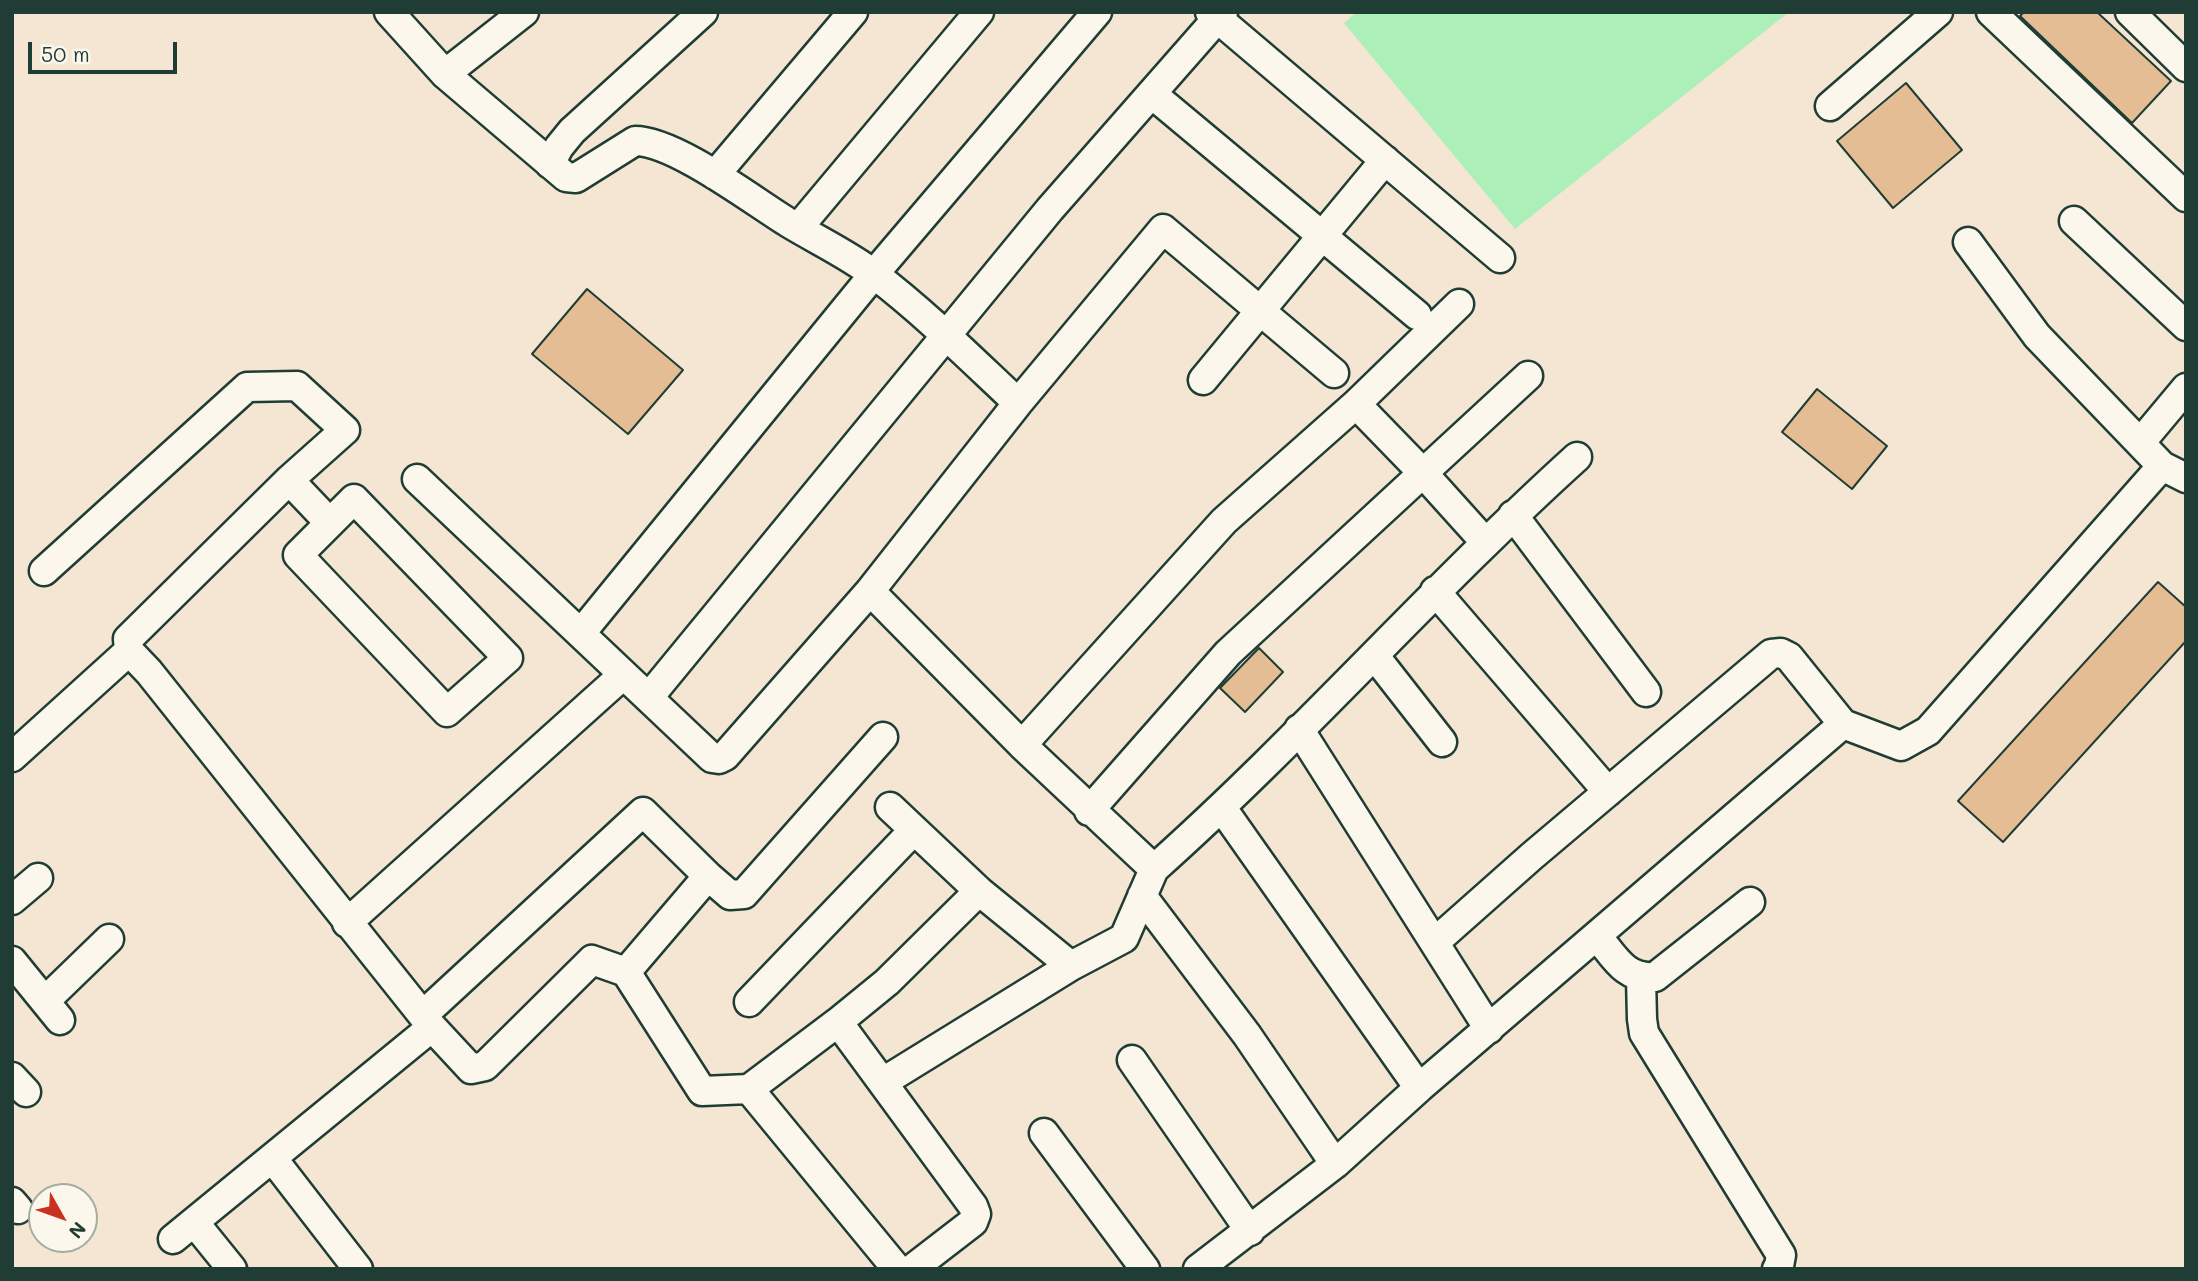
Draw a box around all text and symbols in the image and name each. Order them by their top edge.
scale bar [32,28,180,72]
text: 50 m [41,40,90,67]
north arrow [28,1183,98,1253]
text: N [64,1217,92,1244]

